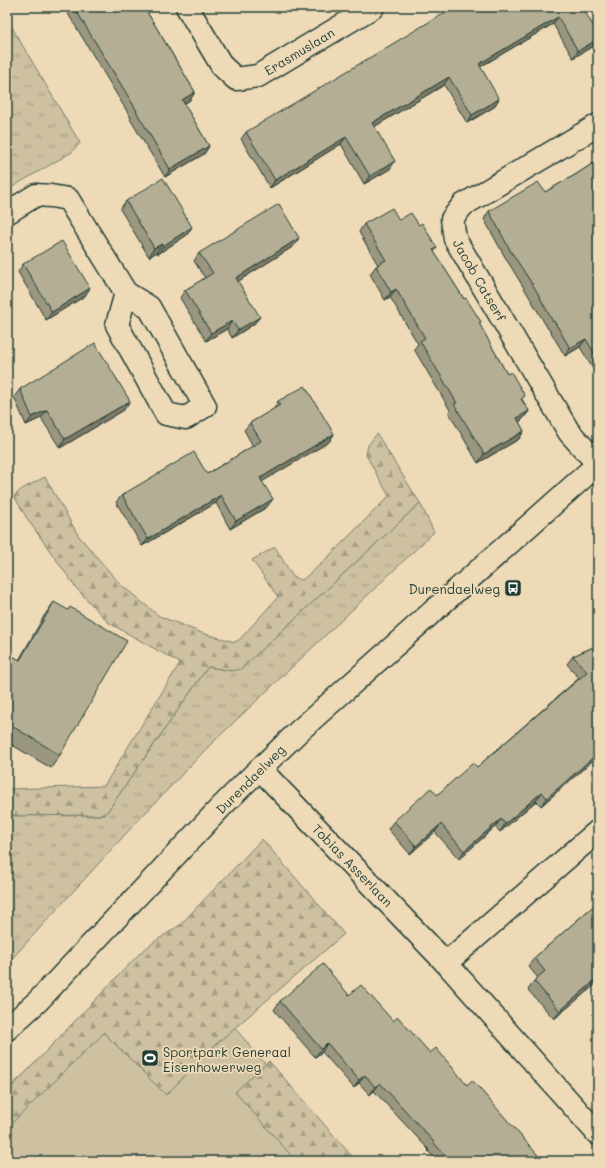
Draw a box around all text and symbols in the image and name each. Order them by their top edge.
street label: Erasmuslaan [261,23,337,79]
street label: Jacob Catserf [450,236,511,325]
bus stop icon: Durendaelweg [503,578,523,598]
place label: Durendaelweg [409,580,500,597]
street label: Durendaelweg [212,741,288,817]
street label: Tobias Asserlaan [309,820,397,910]
place label: Sportpark Generaal Eisenhowerweg [163,1043,291,1075]
sports icon: Sportpark Generaal Eisenhowerweg [140,1048,160,1068]

